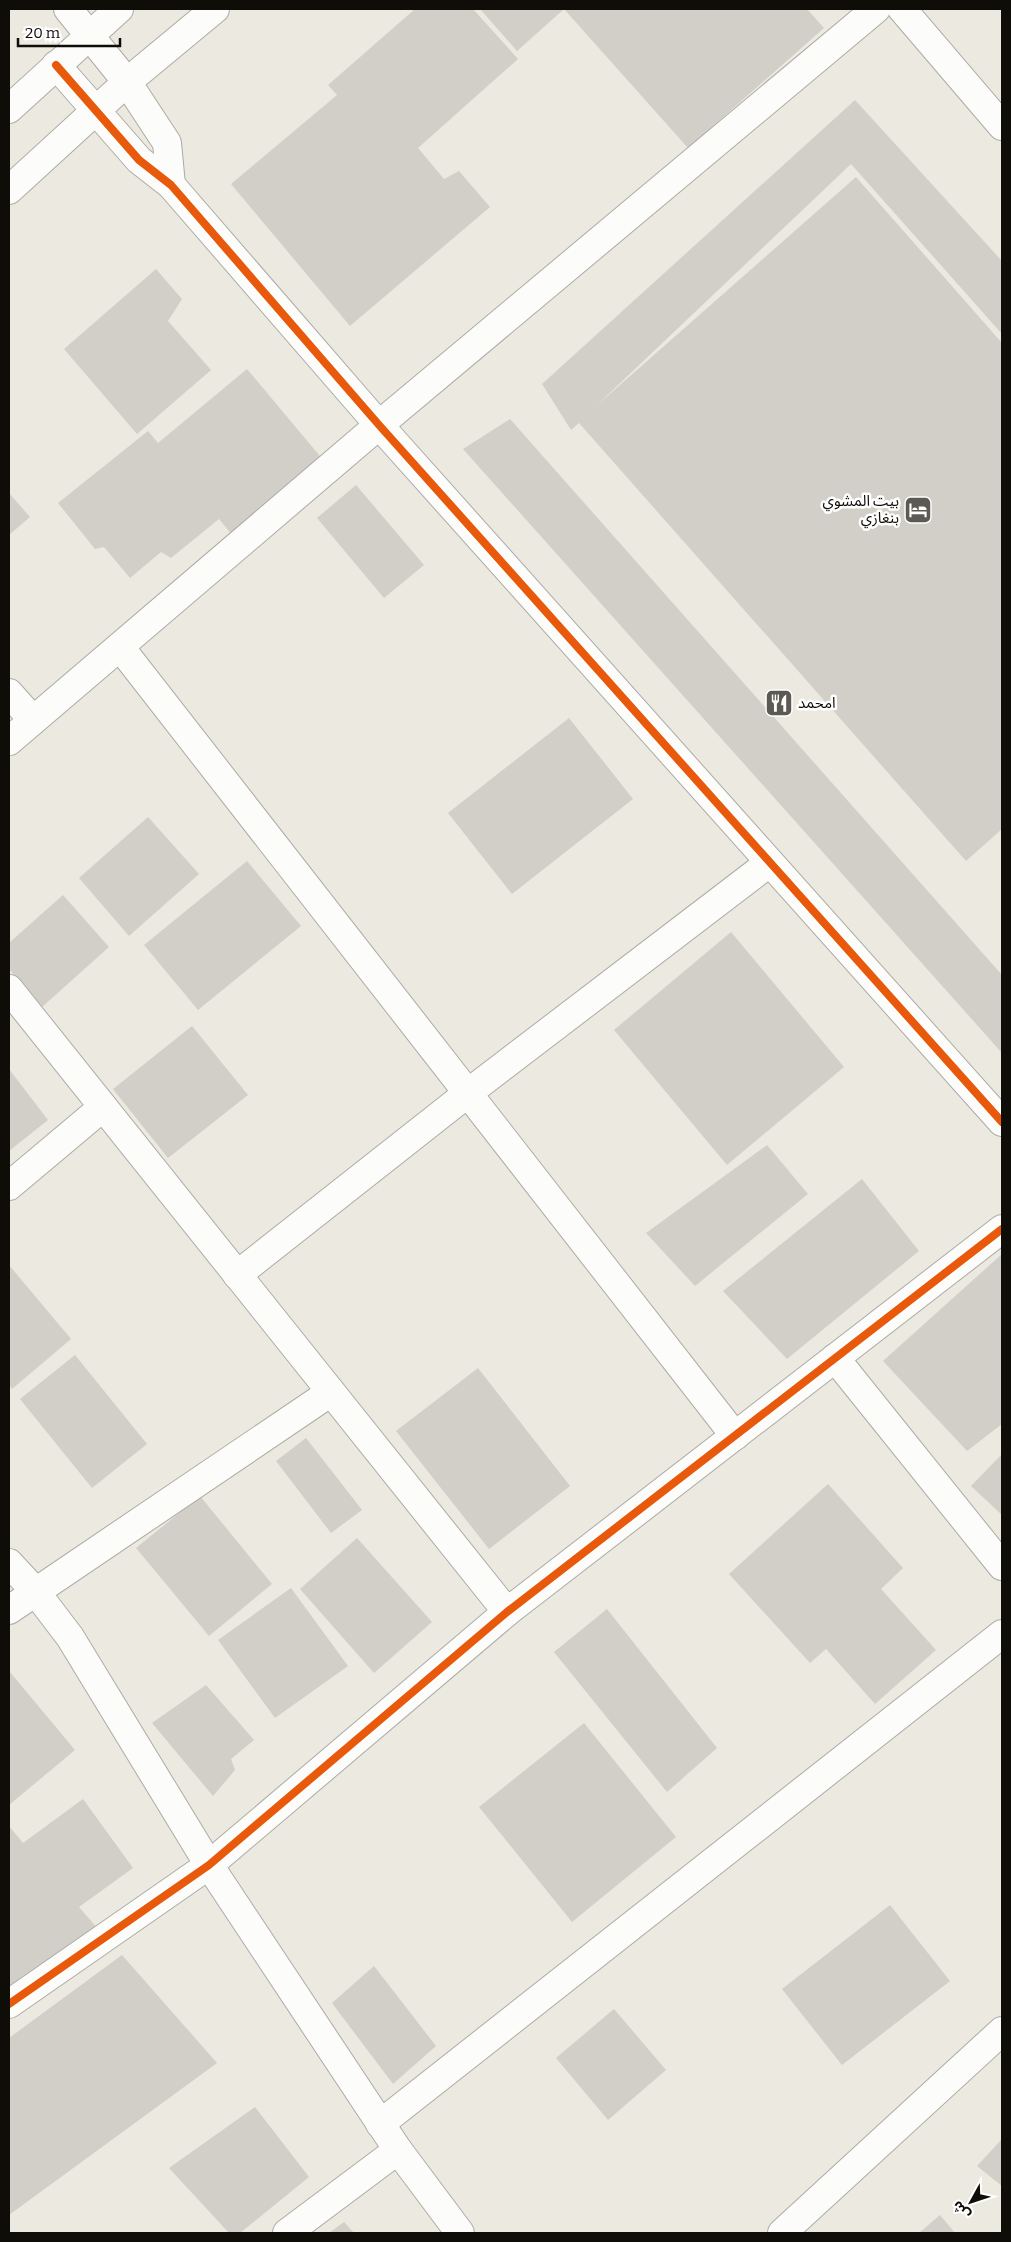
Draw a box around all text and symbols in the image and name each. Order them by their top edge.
scale bar [18,15,120,47]
text: 20 m [25,24,61,42]
place label: بيت المشوي بنغازي [823,492,899,529]
hotel icon: بيت المشوي بنغازي [903,495,933,525]
restaurant icon: امحمد [764,688,794,718]
place label: امحمد [798,694,836,712]
north arrow [946,2177,996,2227]
text: ش [949,2197,974,2223]

